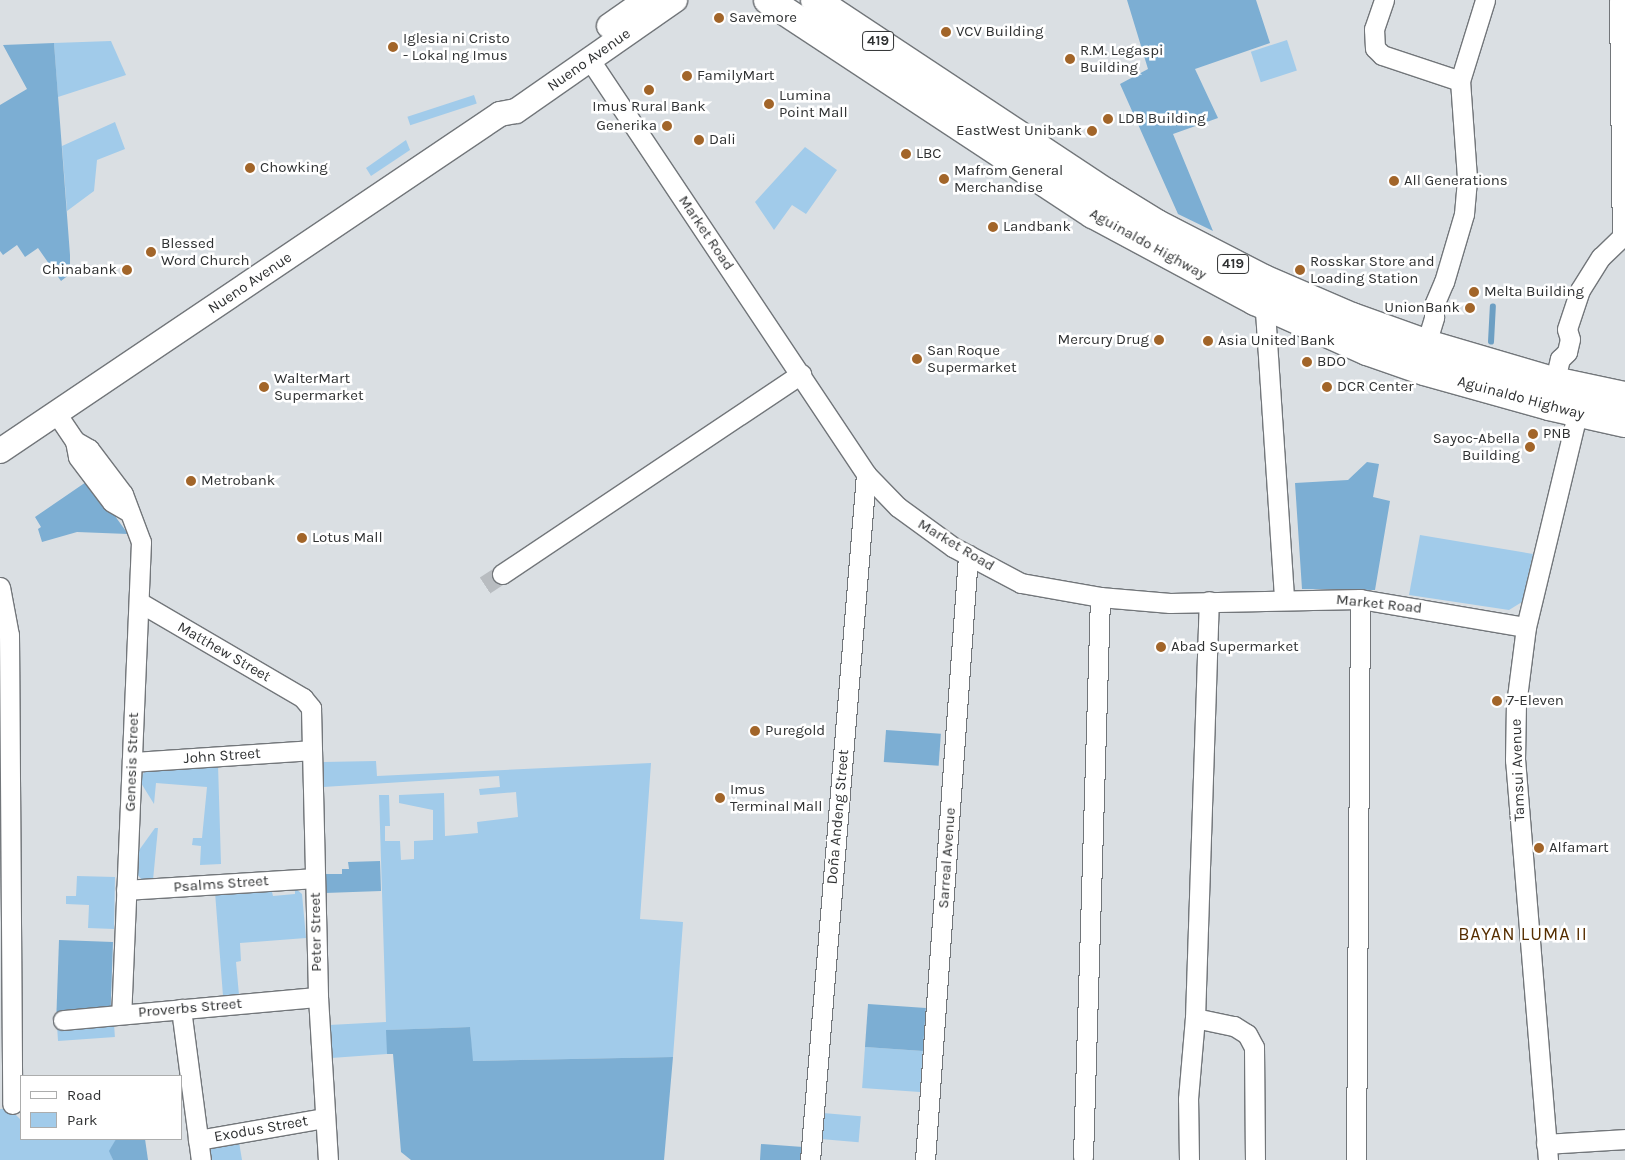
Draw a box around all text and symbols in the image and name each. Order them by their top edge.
place label: Savemore [729,9,797,27]
marker: Savemore [713,12,725,24]
place label: VCV Building [956,23,1043,41]
street label: Nueno Avenue [544,25,634,95]
marker: VCV Building [940,26,952,38]
place label: Iglesia ni Cristo - Lokal ng Imus [403,29,510,64]
road number: 419 [862,29,894,52]
marker: Iglesia ni Cristo - Lokal ng Imus [387,41,399,53]
place label: R.M. Legaspi Building [1080,41,1163,76]
marker: R.M. Legaspi Building [1064,53,1076,65]
place label: FamilyMart [697,67,774,85]
marker: FamilyMart [681,70,693,82]
marker: Imus Rural Bank [643,84,655,96]
place label: Lumina Point Mall [779,86,848,121]
place label: Imus Rural Bank [592,98,706,116]
marker: Lumina Point Mall [763,98,775,110]
place label: LDB Building [1118,110,1206,128]
marker: LDB Building [1102,113,1114,125]
place label: Generika [596,117,657,135]
marker: Generika [661,120,673,132]
place label: EastWest Unibank [956,122,1082,140]
marker: EastWest Unibank [1086,125,1098,137]
place label: Dali [709,131,736,149]
marker: Dali [693,134,705,146]
place label: LBC [916,145,942,163]
marker: LBC [900,148,912,160]
place label: Chowking [260,159,328,177]
place label: Mafrom General Merchandise [954,161,1063,196]
marker: Chowking [244,162,256,174]
place label: All Generations [1404,172,1508,190]
marker: Mafrom General Merchandise [938,173,950,185]
marker: All Generations [1388,175,1400,187]
street label: Market Road [674,192,738,274]
street label: Aguinaldo Highway [1086,204,1210,284]
place label: Landbank [1003,218,1071,236]
marker: Landbank [987,221,999,233]
place label: Blessed Word Church [161,234,250,269]
marker: Blessed Word Church [145,246,157,258]
street label: Nueno Avenue [205,248,295,318]
road number: 419 [1217,252,1249,276]
place label: Rosskar Store and Loading Station [1310,252,1435,287]
place label: Chinabank [42,261,117,279]
marker: Chinabank [121,264,133,276]
marker: Rosskar Store and Loading Station [1294,264,1306,276]
place label: Melta Building [1484,283,1584,301]
marker: Melta Building [1468,286,1480,298]
place label: UnionBank [1384,299,1460,317]
marker: UnionBank [1464,302,1476,314]
place label: Mercury Drug [1058,331,1149,349]
place label: Asia United Bank [1218,332,1335,350]
marker: Mercury Drug [1153,334,1165,346]
marker: Asia United Bank [1202,335,1214,347]
place label: San Roque Supermarket [927,341,1017,376]
marker: San Roque Supermarket [911,353,923,365]
place label: BDO [1317,353,1346,371]
marker: BDO [1301,356,1313,368]
place label: WalterMart Supermarket [274,369,364,404]
street label: Aguinaldo Highway [1455,372,1587,424]
place label: DCR Center [1337,378,1414,396]
marker: WalterMart Supermarket [258,381,270,393]
marker: DCR Center [1321,381,1333,393]
place label: PNB [1543,425,1571,443]
marker: PNB [1527,428,1539,440]
place label: Sayoc-Abella Building [1433,429,1520,464]
marker: Sayoc-Abella Building [1524,441,1536,453]
place label: Metrobank [201,472,275,490]
marker: Metrobank [185,475,197,487]
street label: Market Road [914,515,998,575]
place label: Lotus Mall [312,529,383,547]
marker: Lotus Mall [296,532,308,544]
street label: Market Road [1335,591,1423,617]
street label: Matthew Street [174,618,274,686]
place label: Abad Supermarket [1171,638,1299,656]
marker: Abad Supermarket [1155,641,1167,653]
place label: 7-Eleven [1507,692,1564,710]
marker: 7-Eleven [1491,695,1503,707]
street label: Genesis Street [121,712,143,812]
street label: Tamsui Avenue [1507,718,1529,822]
place label: Puregold [765,722,825,740]
marker: Puregold [749,725,761,737]
street label: John Street [183,744,261,768]
street label: Doña Andeng Street [823,749,853,885]
place label: Imus Terminal Mall [730,780,822,815]
marker: Imus Terminal Mall [714,792,726,804]
street label: Sarreal Avenue [934,807,960,909]
place label: Alfamart [1549,839,1609,857]
marker: Alfamart [1533,842,1545,854]
street label: Psalms Street [173,872,269,896]
street label: Peter Street [306,892,326,972]
district label: BAYAN LUMA II [1457,923,1589,945]
street label: Proverbs Street [137,994,243,1022]
legend [20,1075,182,1140]
text: Road [67,1086,102,1104]
text: Park [67,1111,97,1129]
street label: Exodus Street [213,1112,309,1146]

